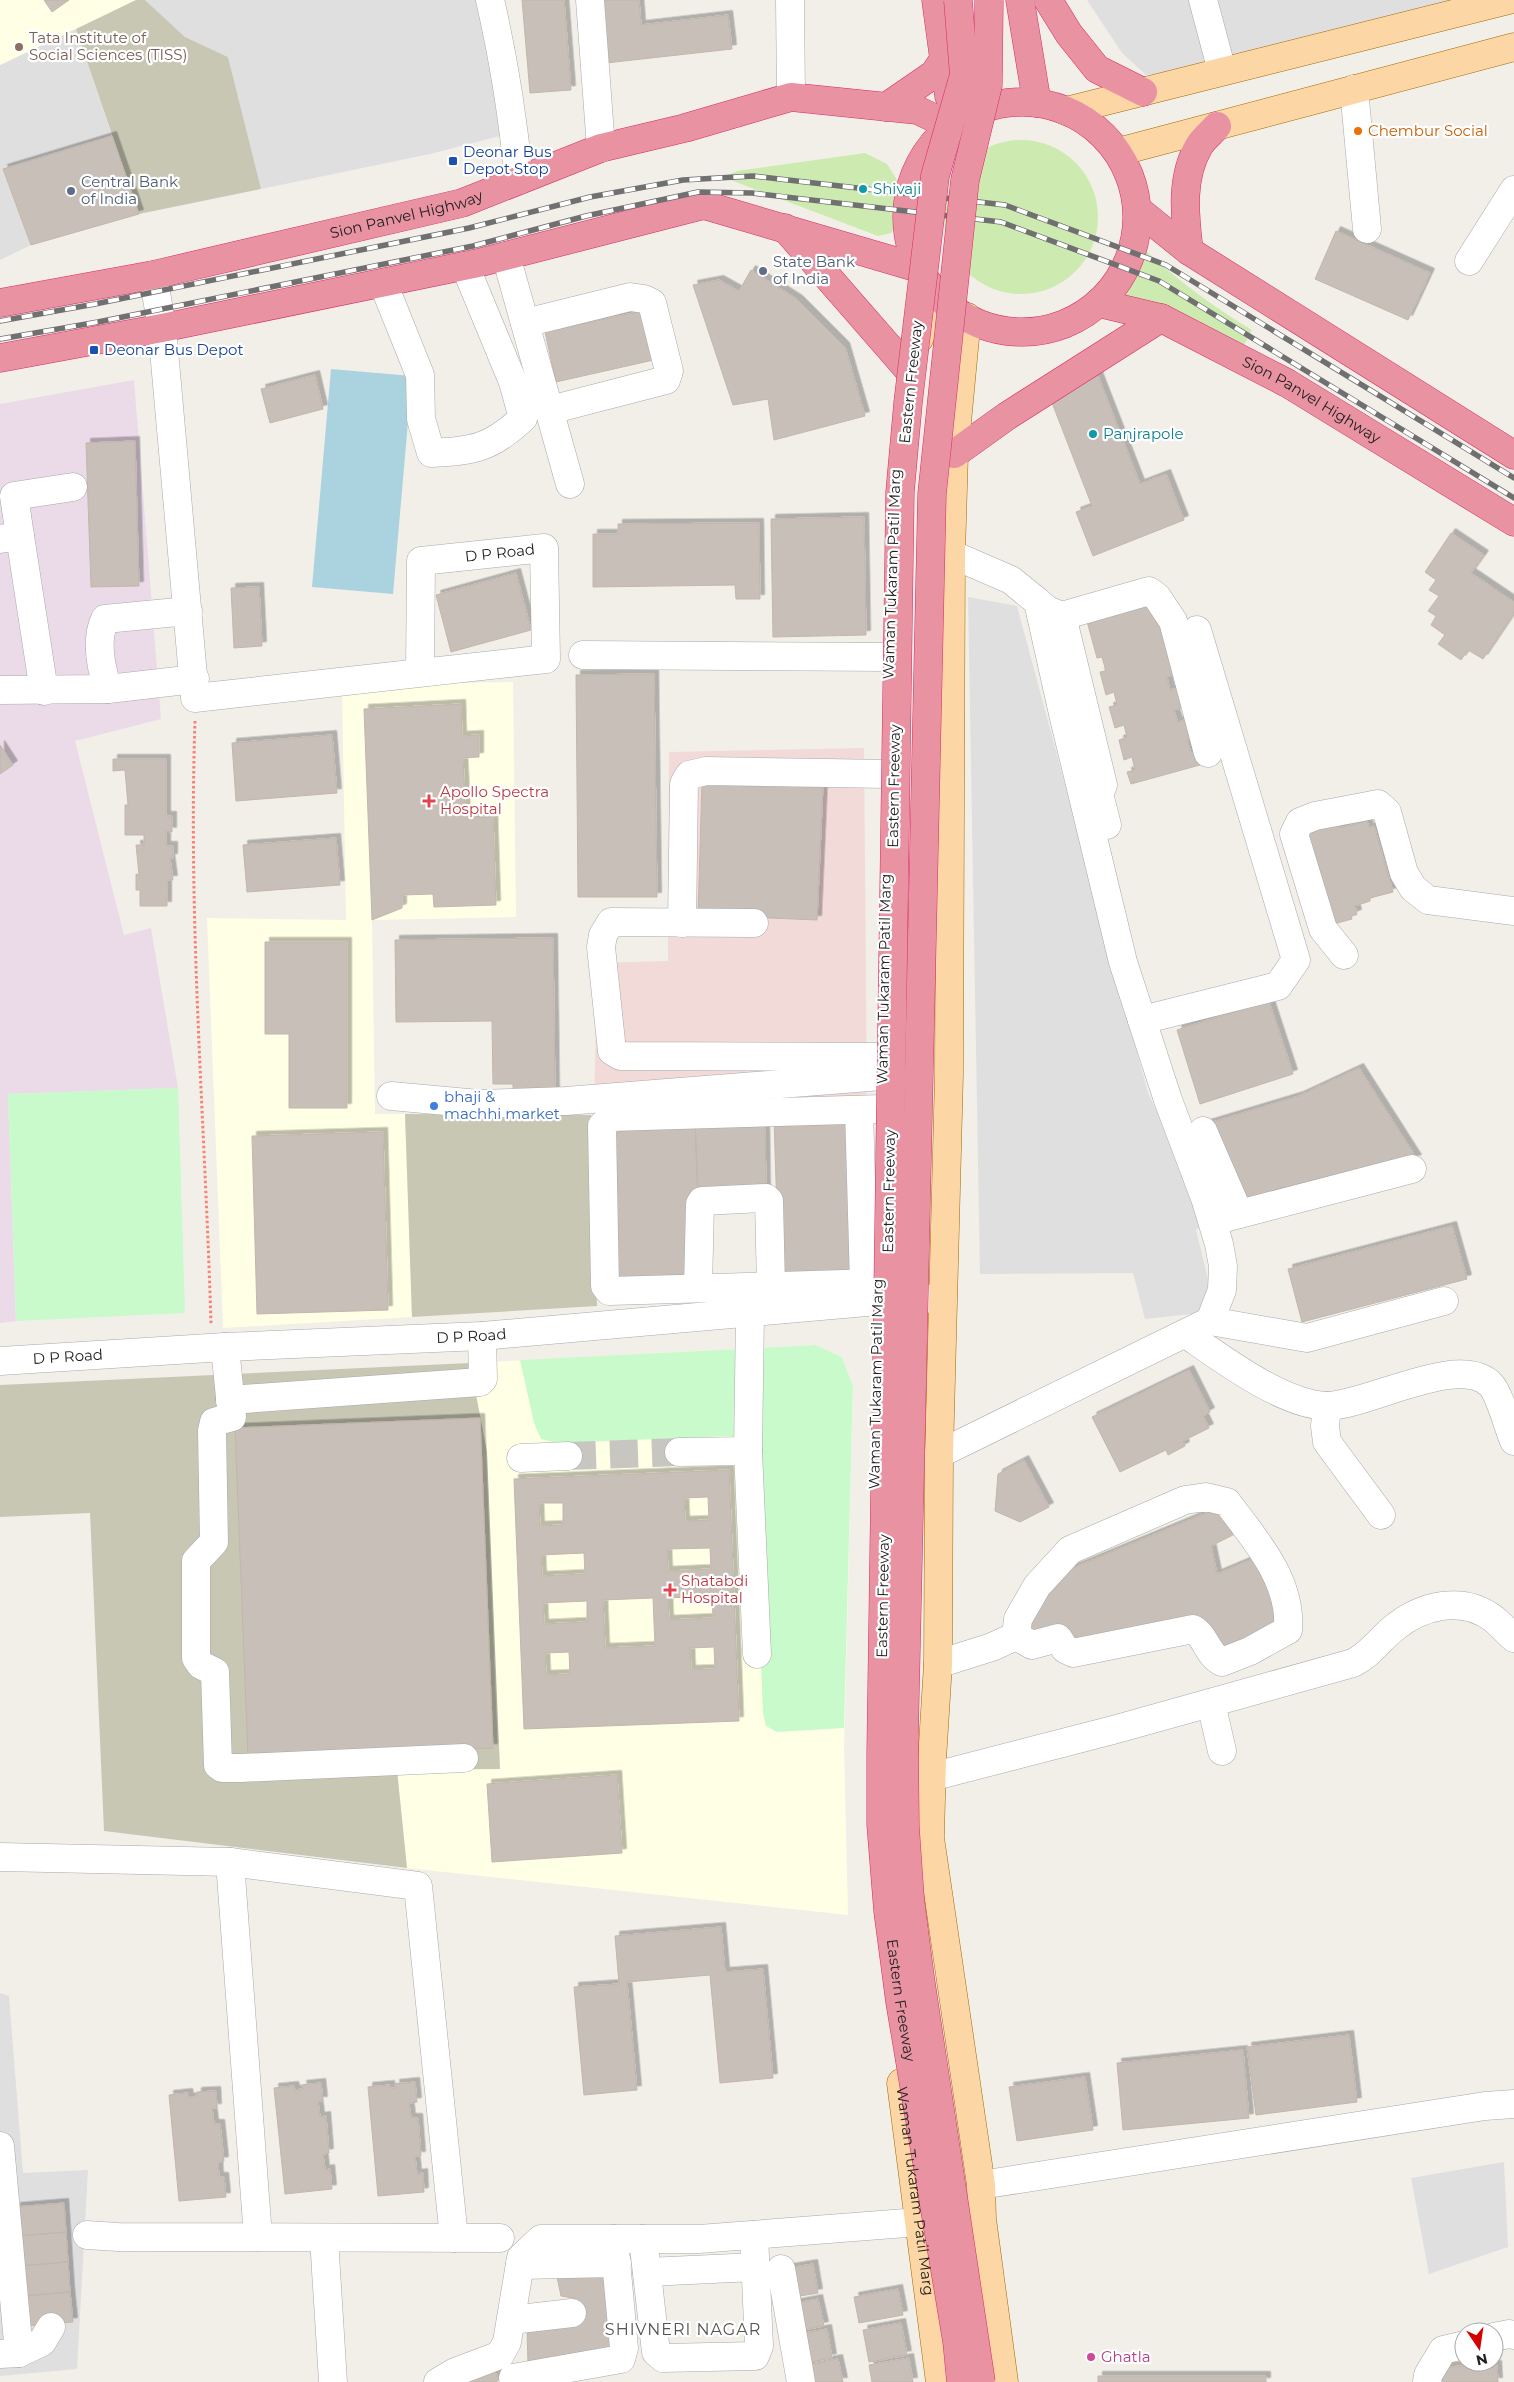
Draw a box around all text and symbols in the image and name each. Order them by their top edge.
place label: Tata Institute of Social Sciences (TISS) [29,28,187,64]
marker: Tata Institute of Social Sciences (TISS) [13,41,25,53]
place label: Chembur Social [1368,121,1488,140]
marker: Chembur Social [1352,125,1364,137]
place label: Deonar Bus Depot Stop [463,142,552,178]
marker: Deonar Bus Depot Stop [447,155,459,167]
place label: Central Bank of India [81,172,178,208]
place label: Shivaji [873,179,921,198]
marker: Shivaji [857,183,869,195]
marker: Central Bank of India [65,185,77,197]
street label: Sion Panvel Highway [328,185,486,243]
place label: State Bank of India [773,252,855,288]
marker: State Bank of India [757,265,769,277]
street label: Eastern Freeway [895,319,927,444]
place label: Deonar Bus Depot [104,340,244,359]
marker: Deonar Bus Depot [88,344,100,356]
street label: Sion Panvel Highway [1239,352,1385,448]
place label: Panjrapole [1103,424,1184,443]
marker: Panjrapole [1087,428,1099,440]
street label: Waman Tukaram Patil Marg [878,468,905,680]
street label: D P Road [464,539,536,566]
street label: Eastern Freeway [883,723,904,848]
place label: Apollo Spectra Hospital [440,782,549,818]
marker: Apollo Spectra Hospital [422,794,436,808]
street label: Waman Tukaram Patil Marg [872,874,895,1084]
place label: bhaji & machhi market [444,1087,560,1123]
marker: bhaji & machhi market [428,1100,440,1112]
street label: Eastern Freeway [878,1128,899,1253]
street label: Waman Tukaram Patil Marg [864,1279,887,1489]
street label: D P Road [436,1324,507,1347]
street label: D P Road [32,1345,104,1368]
street label: Eastern Freeway [872,1533,893,1658]
place label: Shatabdi Hospital [681,1571,748,1607]
marker: Shatabdi Hospital [663,1583,677,1597]
street label: Eastern Freeway [883,1938,920,2064]
street label: Waman Tukaram Patil Marg [893,2085,939,2297]
district label: SHIVNERI NAGAR [605,2320,761,2339]
north arrow [1454,2322,1504,2372]
place label: Ghatla [1101,2347,1151,2366]
text: N [1474,2350,1489,2370]
marker: Ghatla [1085,2351,1097,2363]

